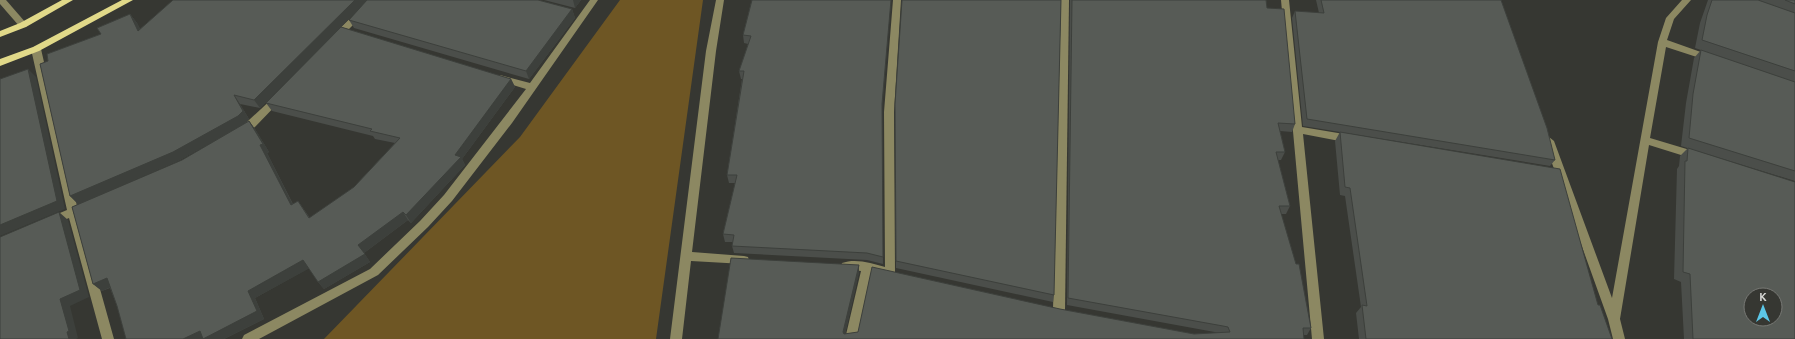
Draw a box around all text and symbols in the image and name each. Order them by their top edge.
north arrow [1743,287,1783,327]
text: K [1759,291,1767,303]

